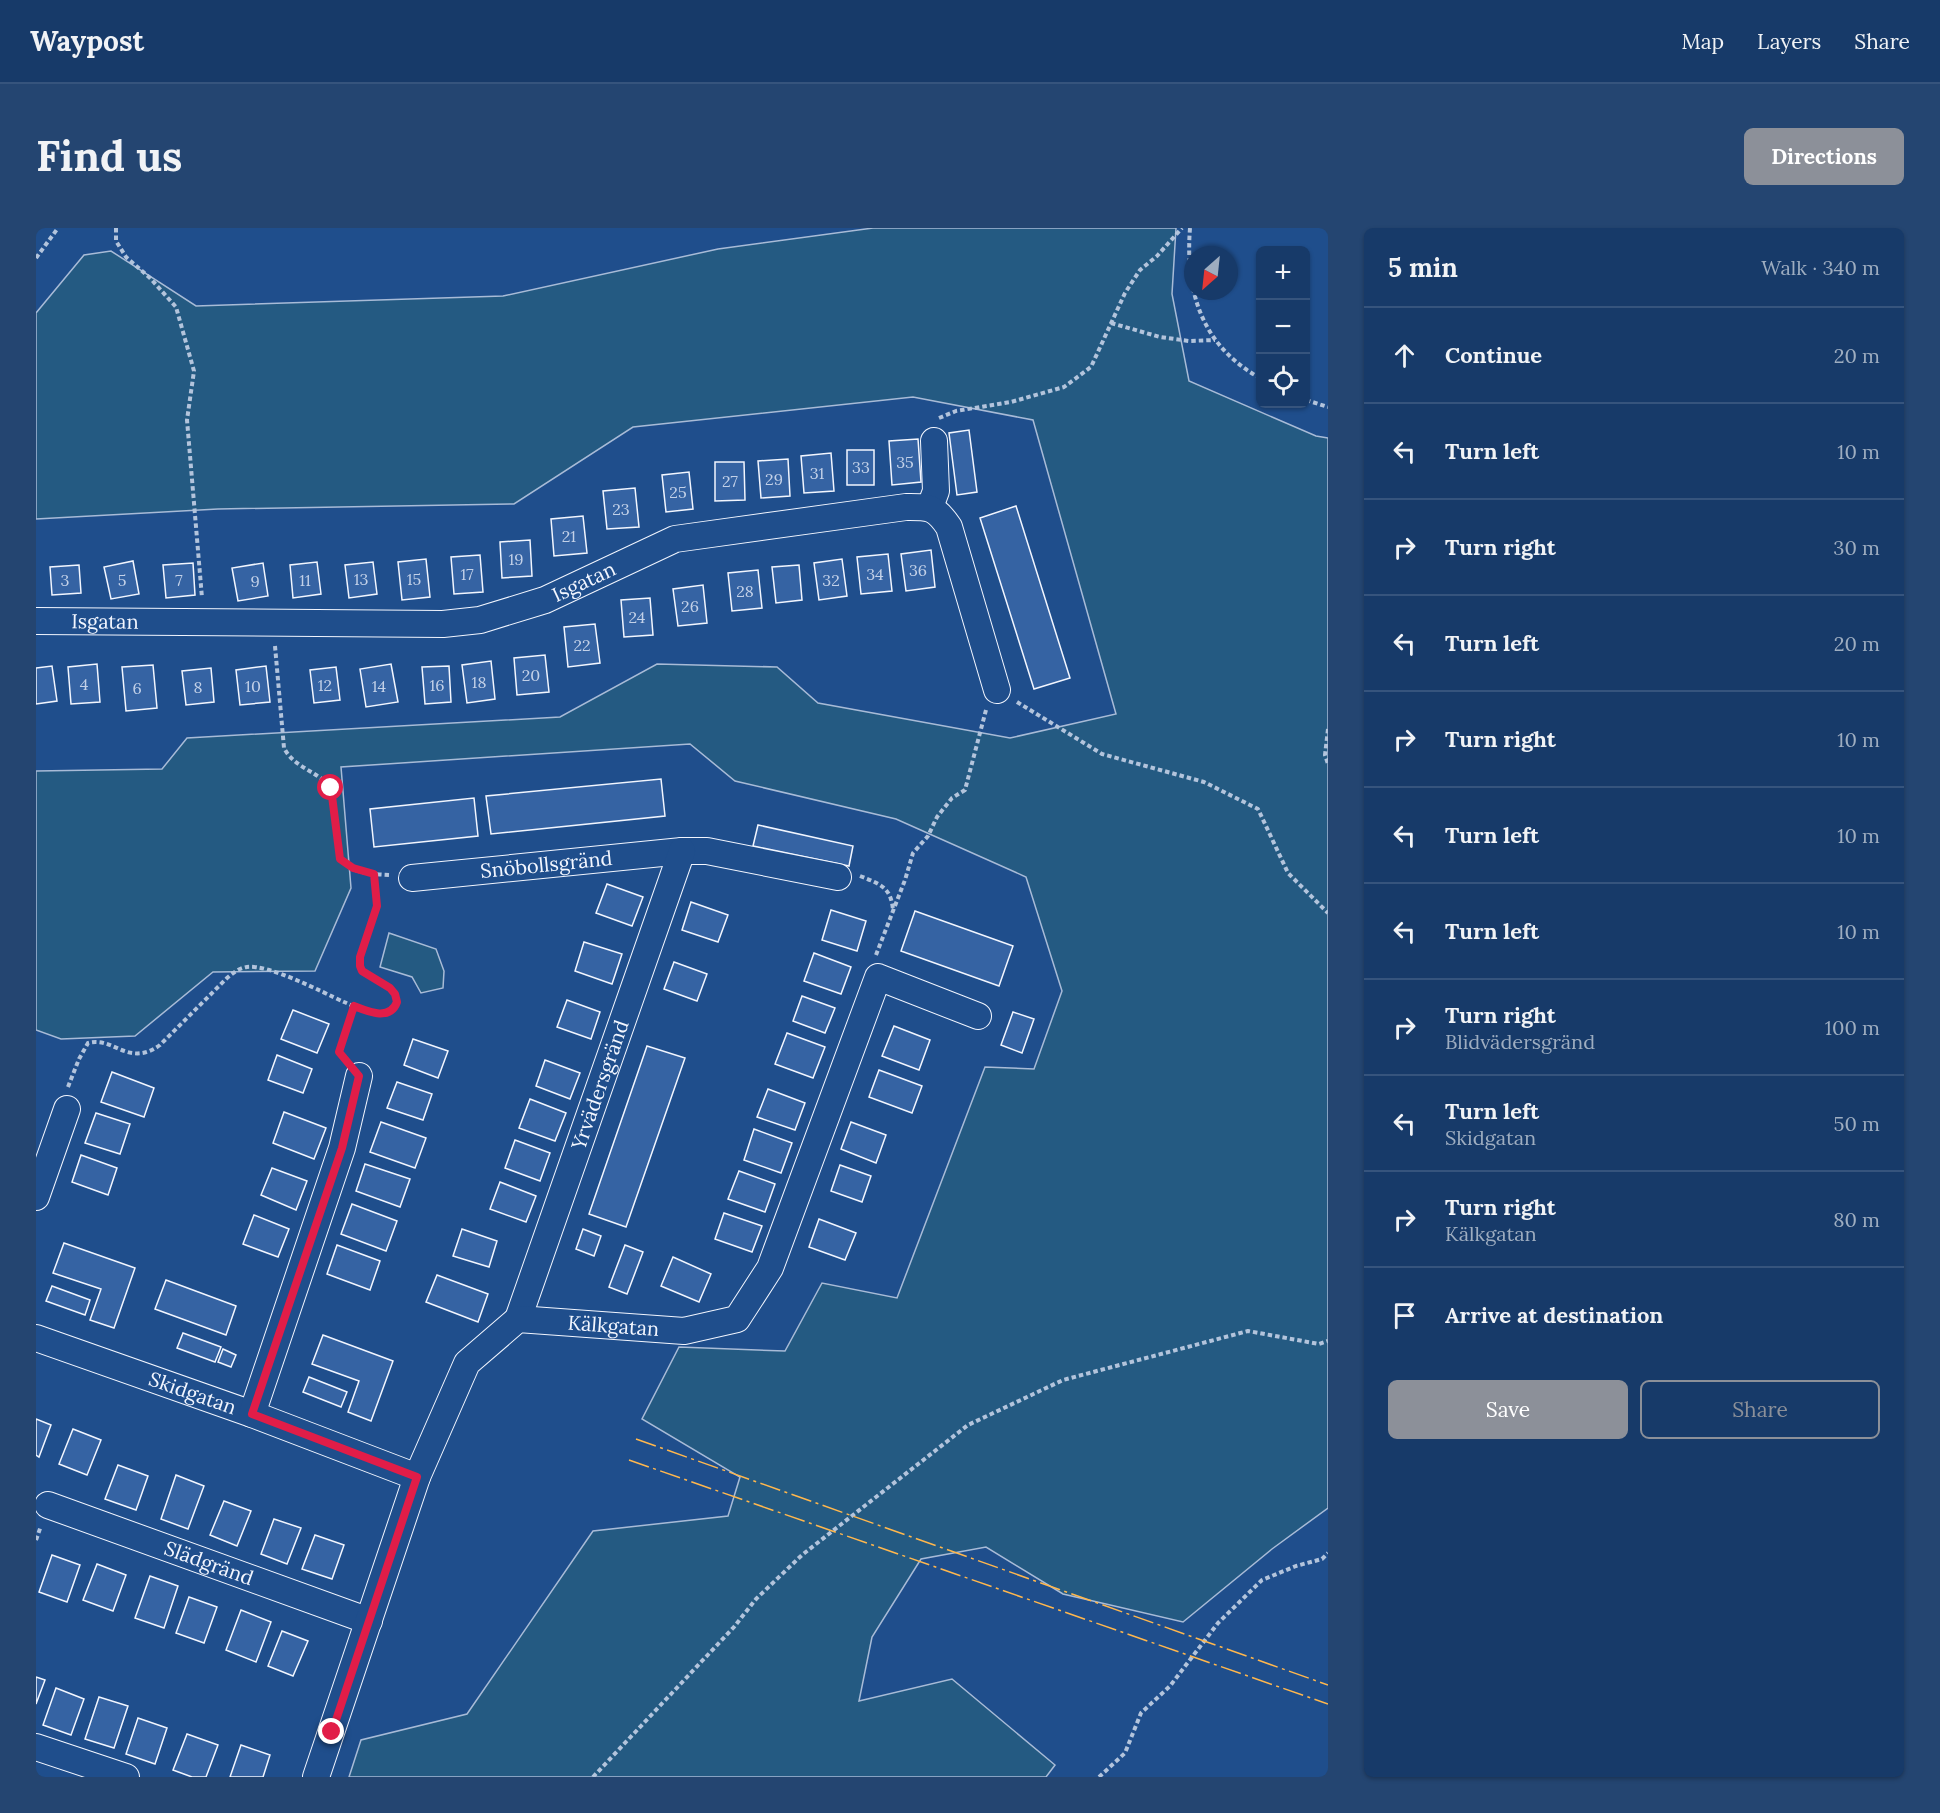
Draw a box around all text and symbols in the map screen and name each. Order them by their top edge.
text: Waypost [30,23,144,59]
text: Map [1681,28,1724,55]
text: Layers [1757,28,1821,55]
text: Share [1854,28,1910,55]
button: Directions [1744,128,1904,185]
text: Find us [36,129,182,183]
north arrow [1184,246,1238,300]
map controls [1256,246,1310,408]
button: + [1256,246,1310,300]
text: 5 min [1388,251,1458,284]
text: Walk · 340 m [1761,255,1880,280]
button: − [1256,300,1310,354]
icon: ahead [1388,339,1421,372]
text: Continue [1445,341,1542,369]
text: 20 m [1834,343,1880,368]
button: locate [1256,354,1310,408]
icon: left [1388,435,1421,468]
text: Turn left [1445,437,1539,465]
text: 10 m [1837,439,1880,464]
house number: 35 [896,452,914,472]
house number: 33 [852,457,870,477]
house number: 31 [810,463,825,483]
house number: 29 [765,469,783,489]
house number: 27 [722,471,739,491]
house number: 25 [669,482,687,502]
house number: 23 [612,499,630,519]
house number: 21 [562,526,576,546]
icon: right [1388,531,1421,564]
text: Turn right [1445,533,1556,561]
text: 30 m [1833,535,1880,560]
house number: 19 [508,549,524,569]
street label: Isgatan [548,556,619,607]
house number: 36 [909,560,927,580]
house number: 17 [460,564,474,584]
house number: 34 [866,564,884,584]
house number: 13 [354,569,368,589]
house number: 15 [407,569,421,589]
house number: 3 [61,570,70,590]
house number: 5 [118,570,126,590]
house number: 7 [175,570,183,590]
house number: 11 [299,570,311,590]
house number: 32 [822,570,840,590]
house number: 9 [250,571,260,591]
house number: 28 [736,581,754,601]
house number: 26 [681,596,699,616]
house number: 24 [629,607,646,627]
street label: Isgatan [71,608,139,634]
icon: left [1388,627,1421,660]
text: Turn left [1445,629,1539,657]
text: 20 m [1834,631,1880,656]
house number: 22 [573,635,591,655]
house number: 20 [522,665,540,685]
house number: 18 [472,672,486,692]
house number: 4 [80,674,89,694]
house number: 12 [318,675,332,695]
house number: 16 [429,675,445,695]
house number: 10 [245,676,261,696]
house number: 14 [372,676,387,696]
house number: 8 [194,677,203,697]
house number: 6 [132,678,142,698]
icon: right [1388,723,1421,756]
text: Turn right [1445,725,1556,753]
text: 10 m [1837,727,1880,752]
route start [317,774,343,800]
icon: left [1388,819,1421,852]
text: Turn left [1445,821,1539,849]
text: 10 m [1837,823,1880,848]
street label: Snöbollsgränd [479,845,614,883]
icon: left [1388,915,1421,948]
text: Turn left [1445,917,1539,945]
text: 10 m [1837,919,1880,944]
text: Turn right [1445,1001,1556,1029]
icon: right [1388,1011,1421,1044]
text: 100 m [1825,1015,1880,1040]
street label: Yrvädersgränd [565,1017,634,1154]
text: Blidvädersgränd [1445,1029,1595,1054]
text: Turn left [1445,1097,1539,1125]
icon: left [1388,1107,1421,1140]
text: 50 m [1834,1111,1880,1136]
text: Skidgatan [1445,1125,1536,1150]
text: Turn right [1445,1193,1556,1221]
icon: right [1388,1203,1421,1236]
text: 80 m [1833,1207,1880,1232]
text: Kälkgatan [1445,1221,1537,1246]
icon: arrive [1388,1299,1421,1332]
text: Arrive at destination [1445,1301,1663,1329]
street label: Kälkgatan [567,1310,660,1341]
street label: Skidgatan [146,1366,240,1420]
button: Save [1388,1380,1628,1439]
button: Share [1640,1380,1880,1439]
street label: Slädgränd [161,1535,257,1590]
route end [318,1718,344,1744]

